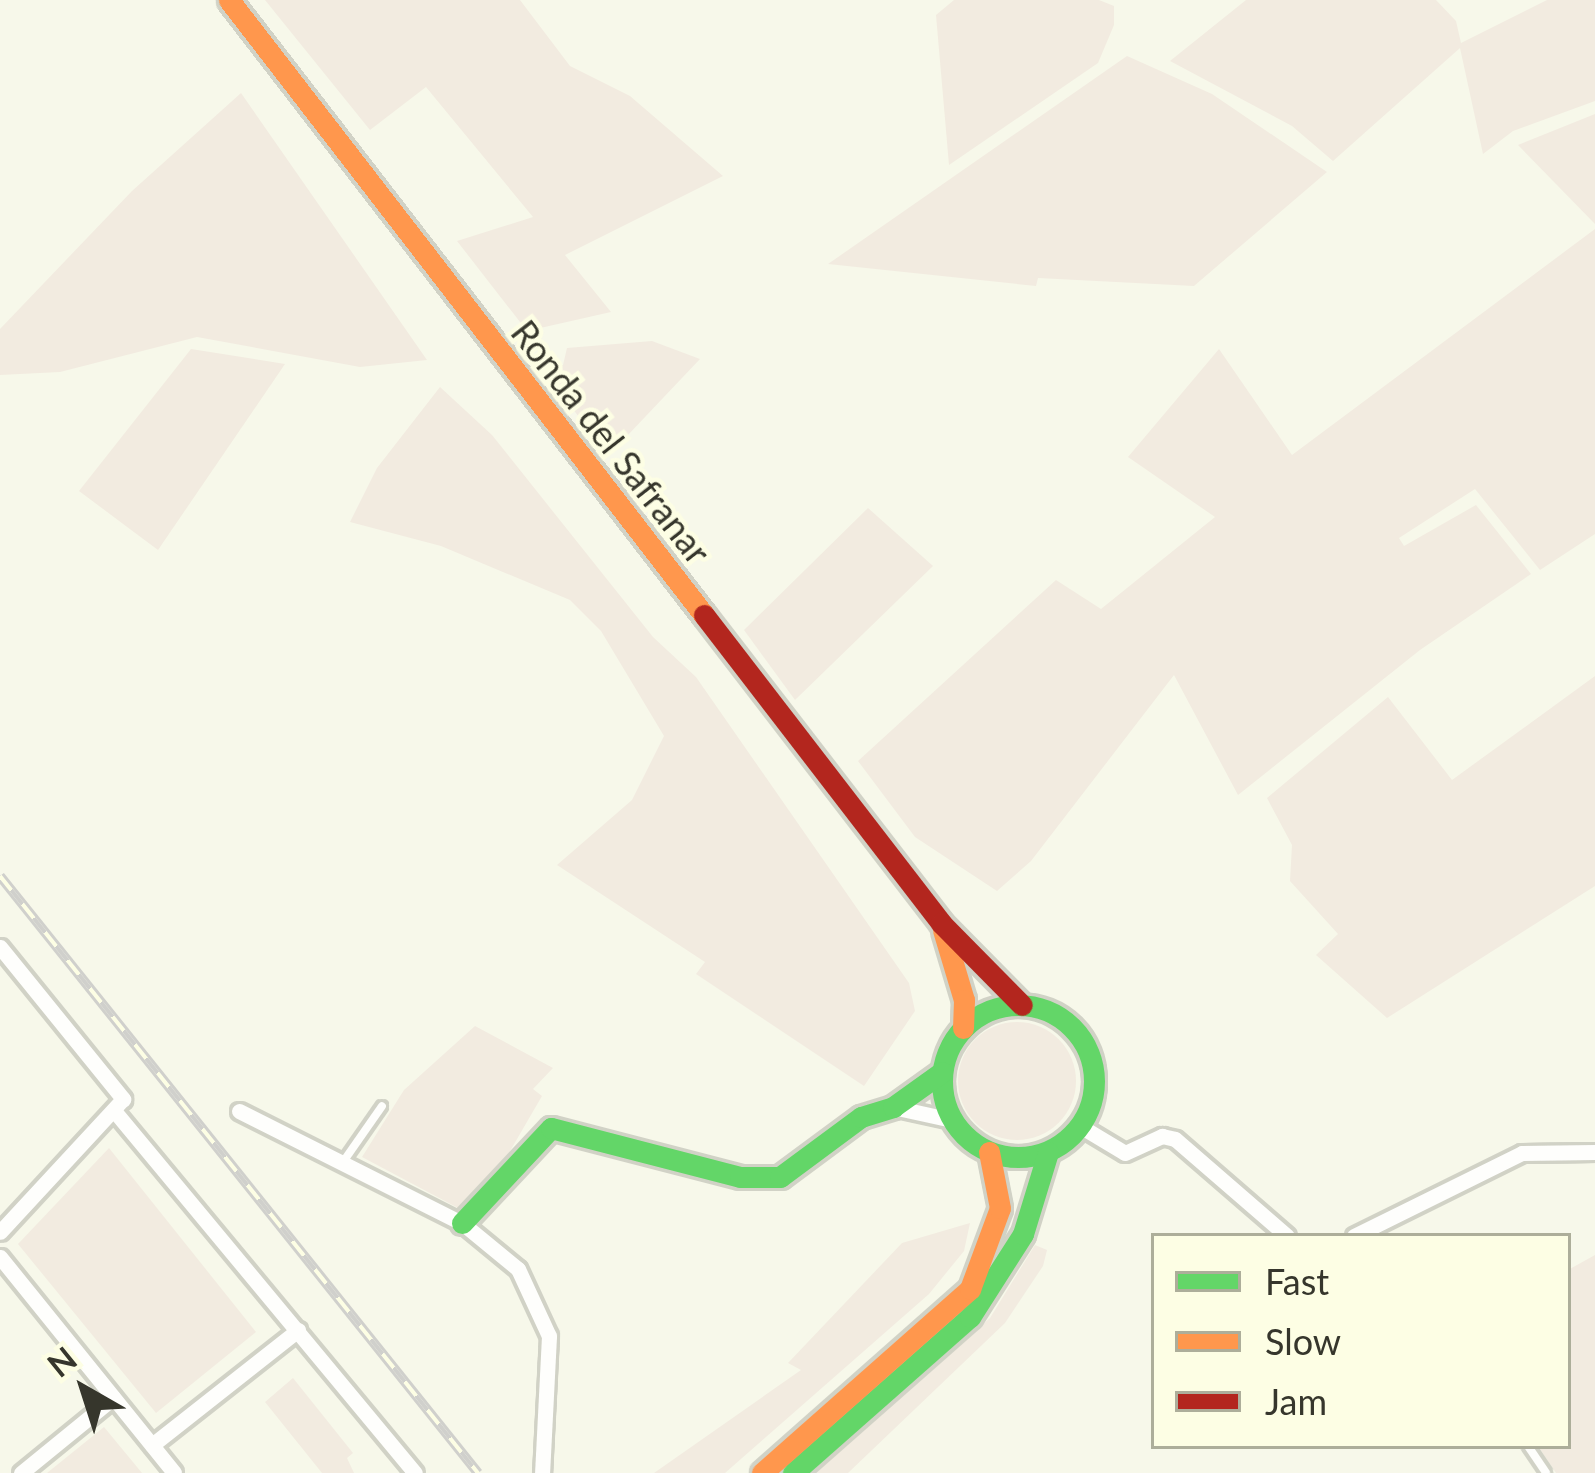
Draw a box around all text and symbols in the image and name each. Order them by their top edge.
street label: Ronda del Safranar [502,312,720,572]
legend [1151,1233,1571,1449]
text: Fast [1265,1259,1329,1303]
text: Slow [1265,1319,1341,1363]
north arrow [24,1329,144,1449]
text: N [39,1337,84,1385]
text: Jam [1265,1379,1327,1423]

